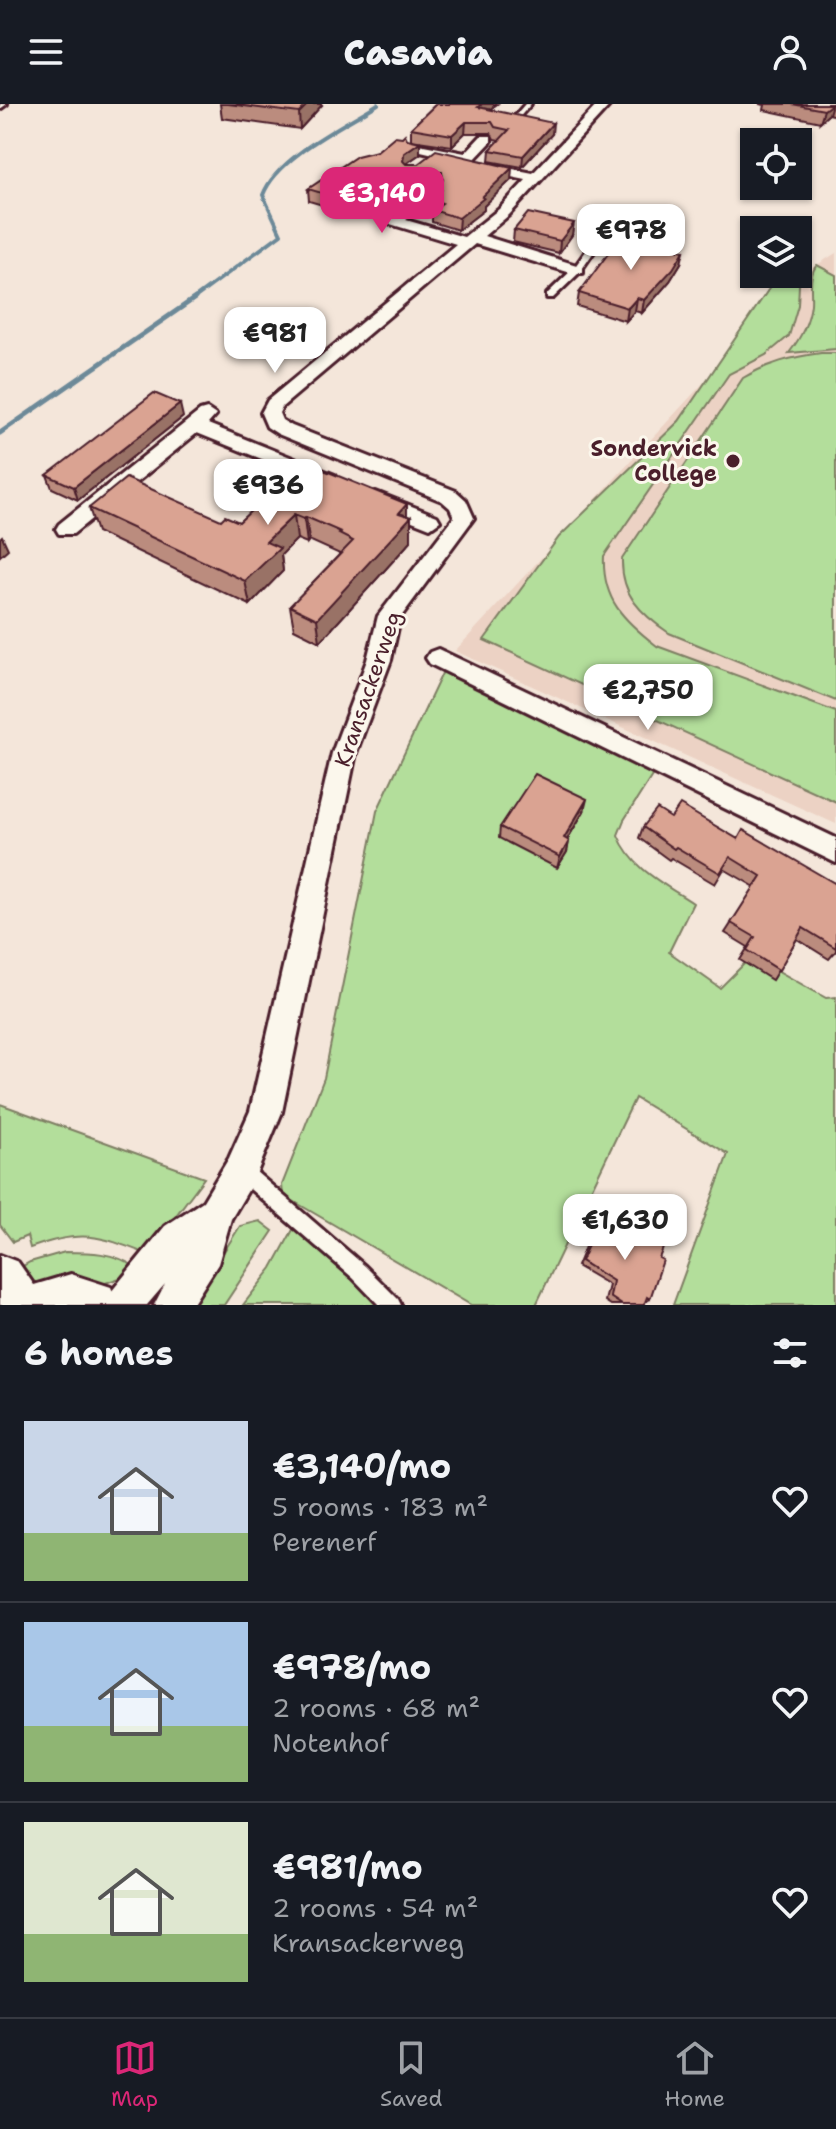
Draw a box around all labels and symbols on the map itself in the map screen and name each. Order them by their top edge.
pin: €3,140 [317,167,447,235]
pin: €978 [584,204,678,272]
pin: €981 [228,307,322,375]
place label: Sondervick College [590,434,717,488]
marker: Sondervick College [724,452,742,470]
pin: €936 [221,459,315,527]
street label: Kransackerweg [328,607,408,771]
pin: €2,750 [583,664,713,732]
pin: €1,630 [560,1194,690,1262]

